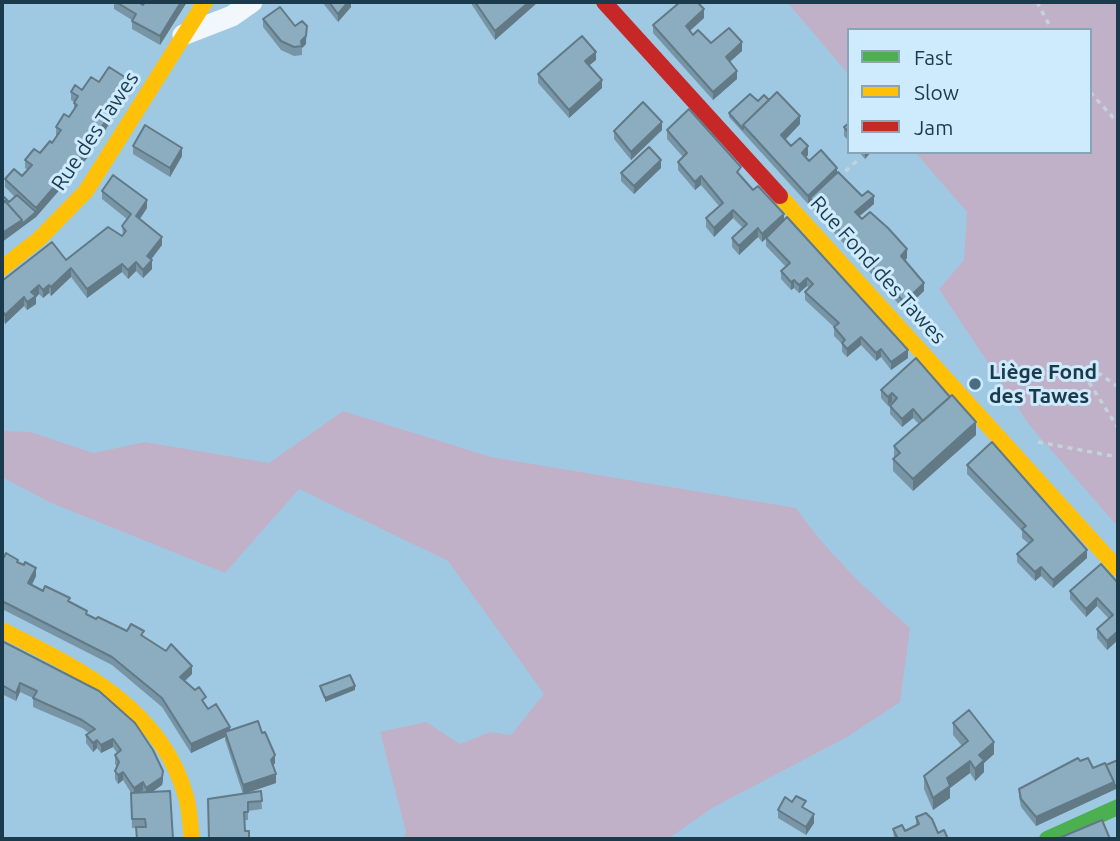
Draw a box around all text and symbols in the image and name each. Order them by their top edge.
legend [847,28,1092,154]
text: Fast [914,45,952,69]
street label: Rue des Tawes [46,67,144,195]
text: Slow [914,80,959,104]
text: Jam [914,115,953,139]
street label: Rue Fond des Tawes [805,191,951,349]
place label: Liège Fond des Tawes [989,359,1097,409]
marker: Liège Fond des Tawes [967,376,983,392]

